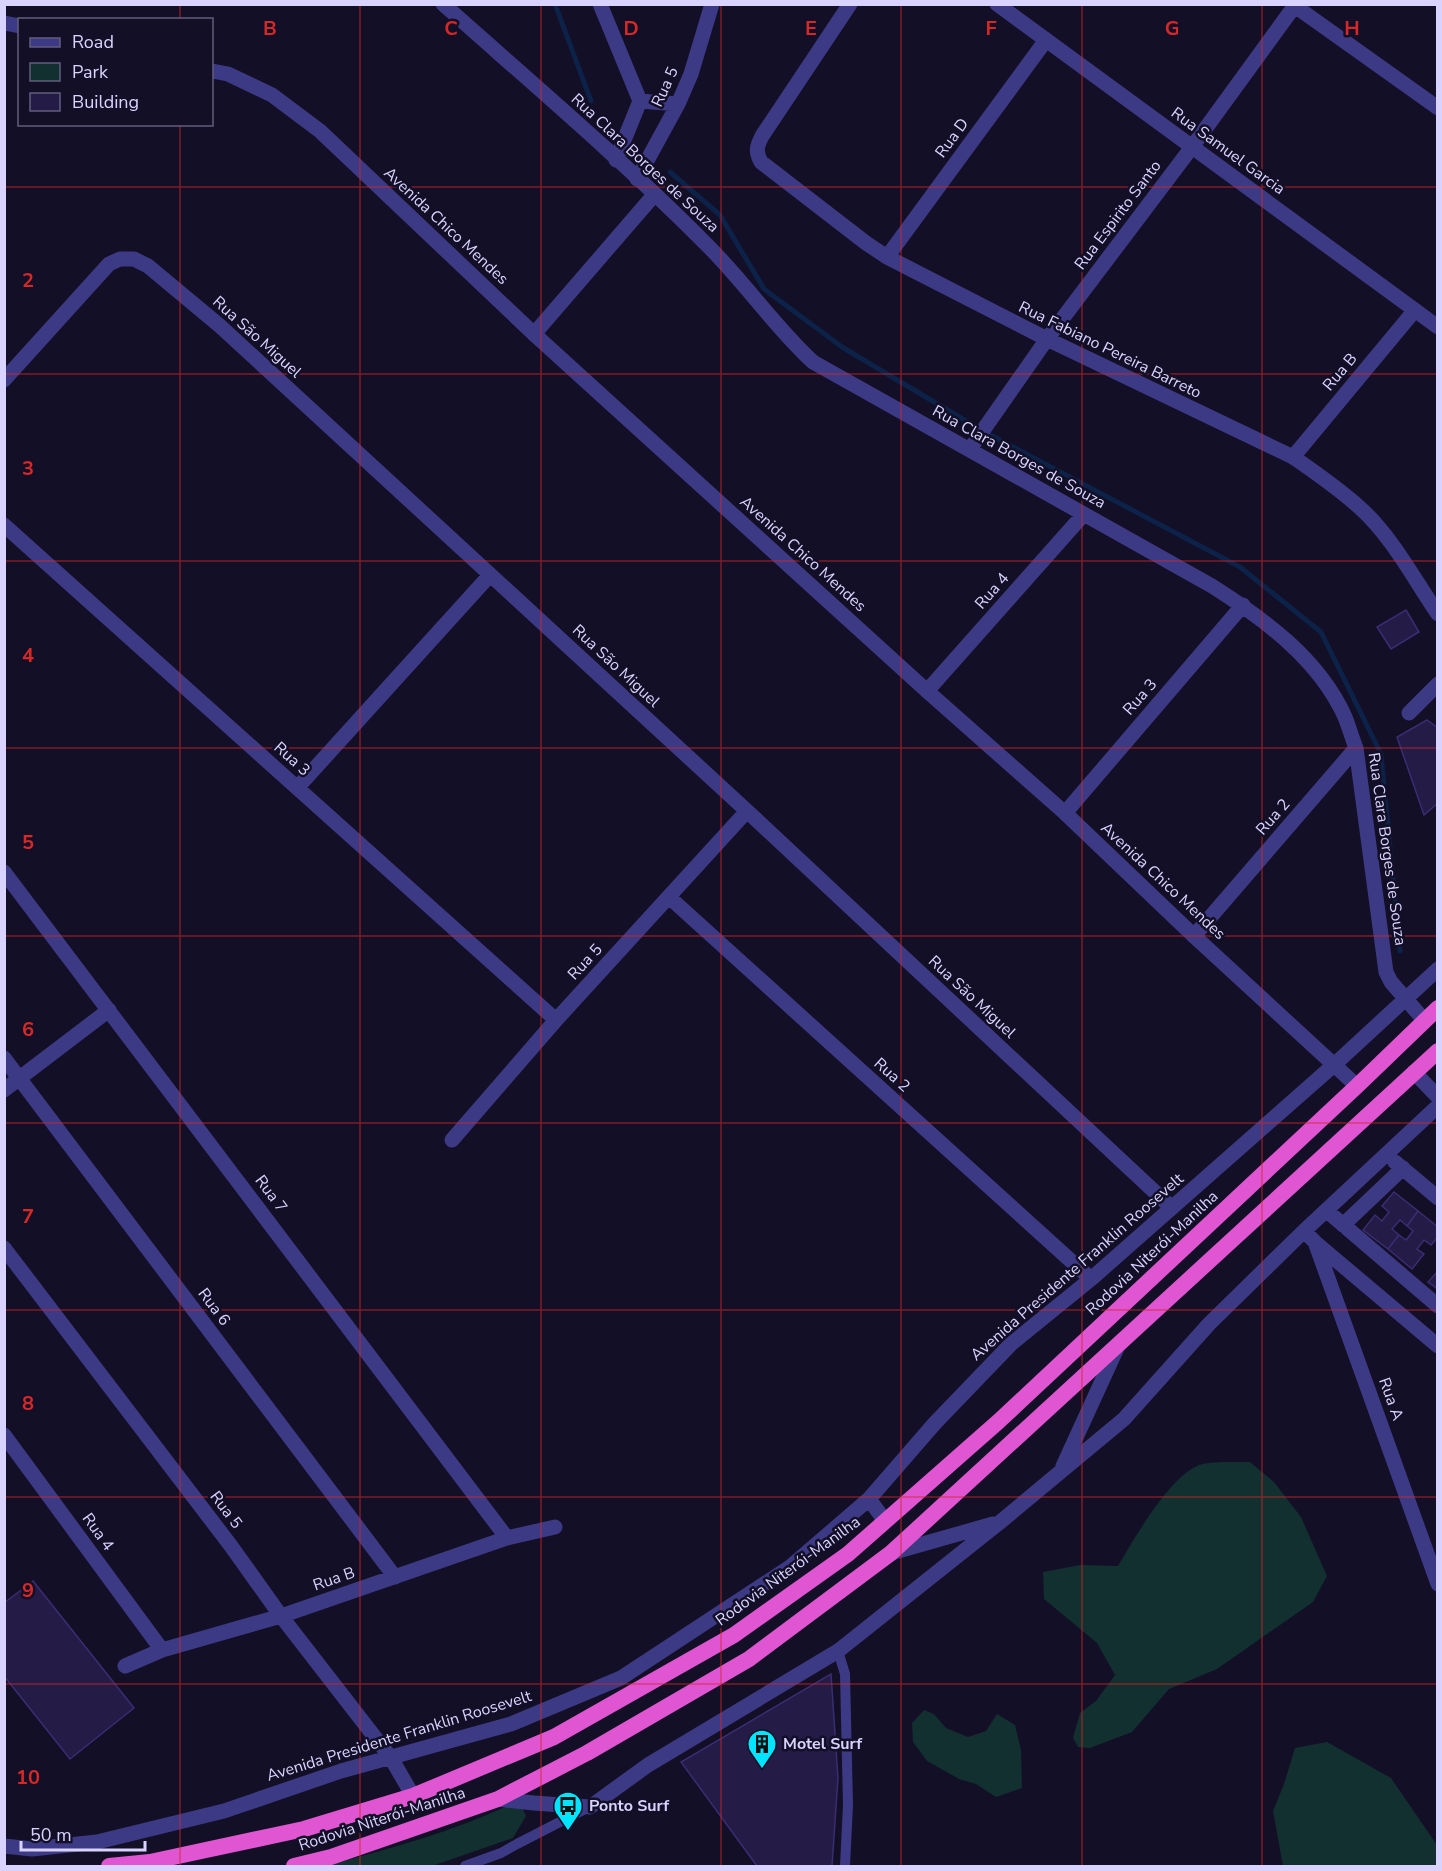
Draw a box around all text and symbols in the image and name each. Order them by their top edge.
text: B [263,15,277,42]
text: C [444,15,458,42]
text: D [623,15,639,42]
text: E [805,15,817,42]
text: F [985,15,997,42]
text: G [1165,15,1179,42]
text: H [1344,15,1360,42]
legend [18,18,213,126]
text: Road [72,30,114,54]
text: Park [72,60,109,84]
street label: Rua 5 [646,63,684,111]
street label: Rua Clara Borges de Souza [566,88,724,238]
text: Building [72,90,139,114]
street label: Rua Samuel Garcia [1167,102,1289,200]
street label: Rua D [930,114,974,162]
street label: Rua Espirito Santo [1069,156,1167,274]
street label: Avenida Chico Mendes [379,162,513,290]
text: 2 [22,267,34,294]
street label: Rua São Miguel [208,291,306,383]
street label: Rua Fabiano Pereira Barreto [1015,296,1205,404]
street label: Rua B [1318,348,1362,396]
street label: Rua Clara Borges de Souza [928,400,1110,514]
text: 3 [22,455,34,482]
street label: Avenida Chico Mendes [735,491,871,617]
street label: Rua 4 [970,568,1014,614]
street label: Rua São Miguel [567,620,665,713]
text: 4 [22,642,34,669]
street label: Rua 3 [1118,674,1162,720]
street label: Rua 3 [269,737,315,781]
street label: Rua Clara Borges de Souza [1363,751,1411,947]
street label: Rua 2 [1251,794,1295,840]
street label: Avenida Chico Mendes [1096,817,1230,945]
text: 5 [22,829,34,856]
street label: Rua 5 [563,939,607,985]
street label: Rua São Miguel [923,951,1021,1044]
text: 6 [22,1016,34,1043]
street label: Rua 2 [869,1053,915,1097]
street label: Avenida Presidente Franklin Roosevelt [966,1168,1189,1366]
street label: Rua 7 [250,1171,292,1217]
street label: Rodovia Niterói-Manilha [1081,1186,1223,1320]
text: 7 [22,1203,34,1230]
street label: Rua 6 [193,1284,235,1330]
street label: Rua A [1373,1375,1409,1424]
text: 8 [22,1390,34,1417]
street label: Rua 5 [205,1487,247,1533]
street label: Rua 4 [77,1509,119,1556]
street label: Rodovia Niterói-Manilha [711,1511,865,1631]
street label: Rua B [310,1562,358,1596]
text: 9 [22,1577,34,1604]
street label: Avenida Presidente Franklin Roosevelt [264,1685,535,1787]
building icon: Motel Surf [746,1728,778,1770]
place label: Motel Surf [783,1733,863,1755]
text: 10 [16,1764,40,1791]
street label: Rodovia Niterói-Manilha [296,1782,468,1856]
bus stop icon: Ponto Surf [552,1790,584,1832]
place label: Ponto Surf [589,1795,670,1817]
scale bar [21,1814,146,1852]
text: 50 m [30,1823,72,1847]

